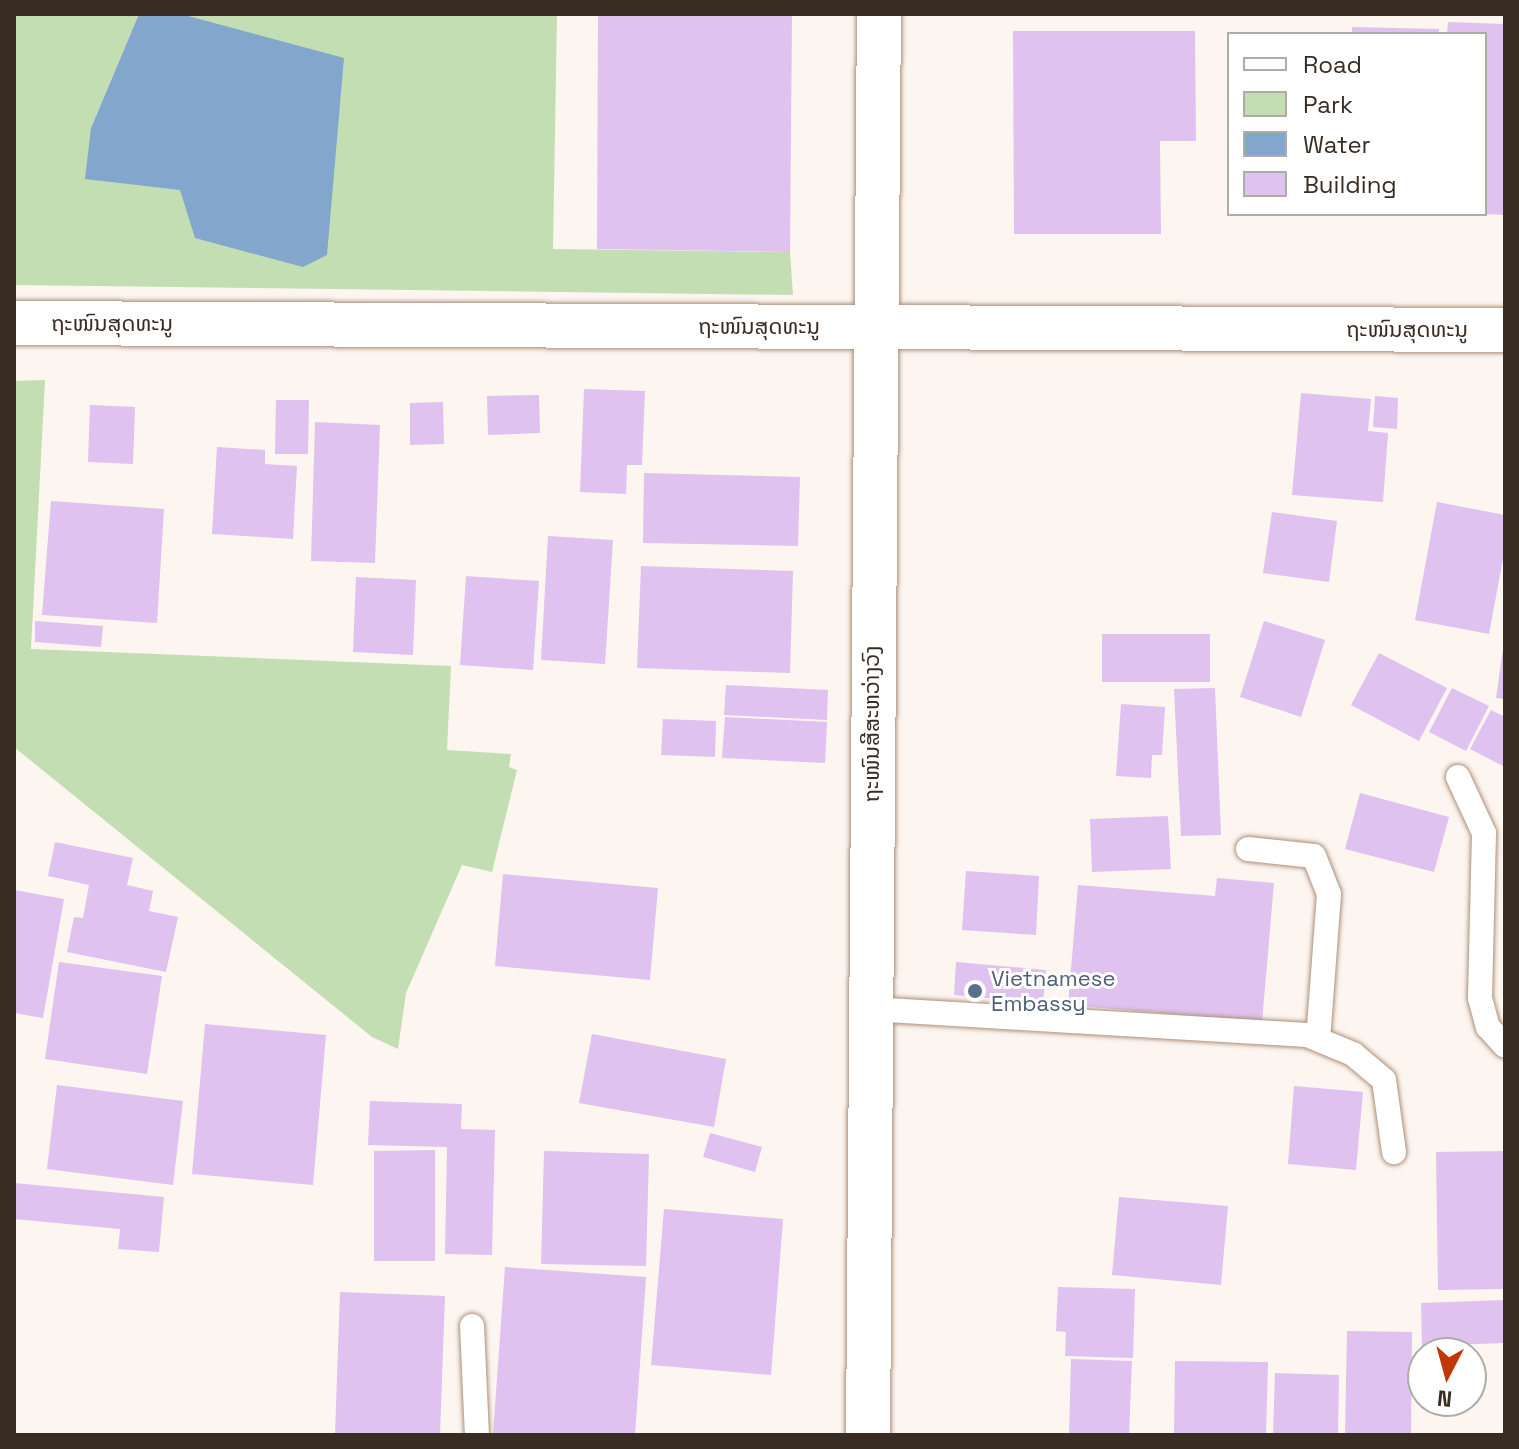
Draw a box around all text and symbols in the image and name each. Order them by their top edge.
legend [1227,32,1487,216]
text: Road [1303,49,1362,80]
text: Park [1303,89,1353,120]
text: Water [1303,129,1371,160]
text: Building [1303,169,1397,200]
street label: ຖະໜົນສຸດທະນູ [51,311,173,337]
street label: ຖະໜົນສຸດທະນູ [698,314,820,340]
street label: ຖະໜົນສຸດທະນູ [1346,317,1468,343]
street label: ຖະໜົນສີສະຫວ່າງວົງ [859,645,885,803]
place label: Vietnamese Embassy [991,965,1115,1016]
marker: Vietnamese Embassy [966,982,984,1000]
north arrow [1407,1337,1487,1417]
text: N [1436,1384,1453,1414]

